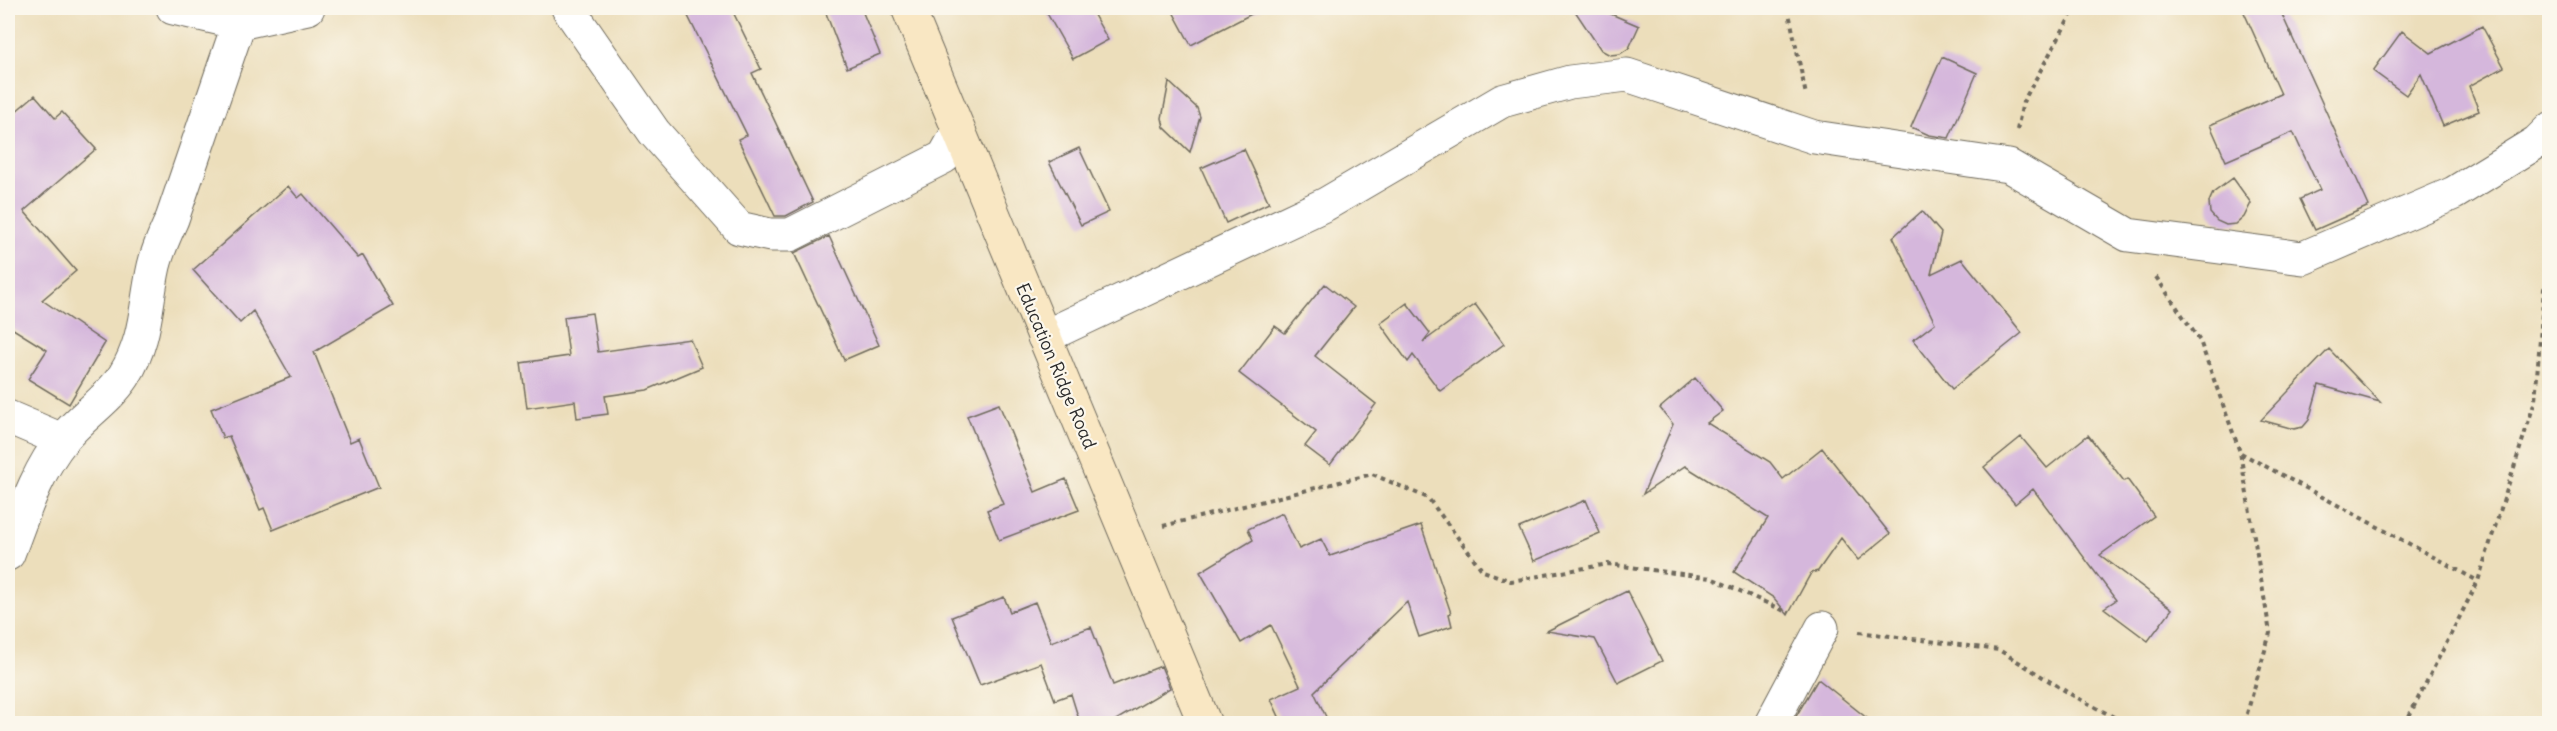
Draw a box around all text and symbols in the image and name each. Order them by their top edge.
street label: Education Ridge Road [1011,279,1102,453]

